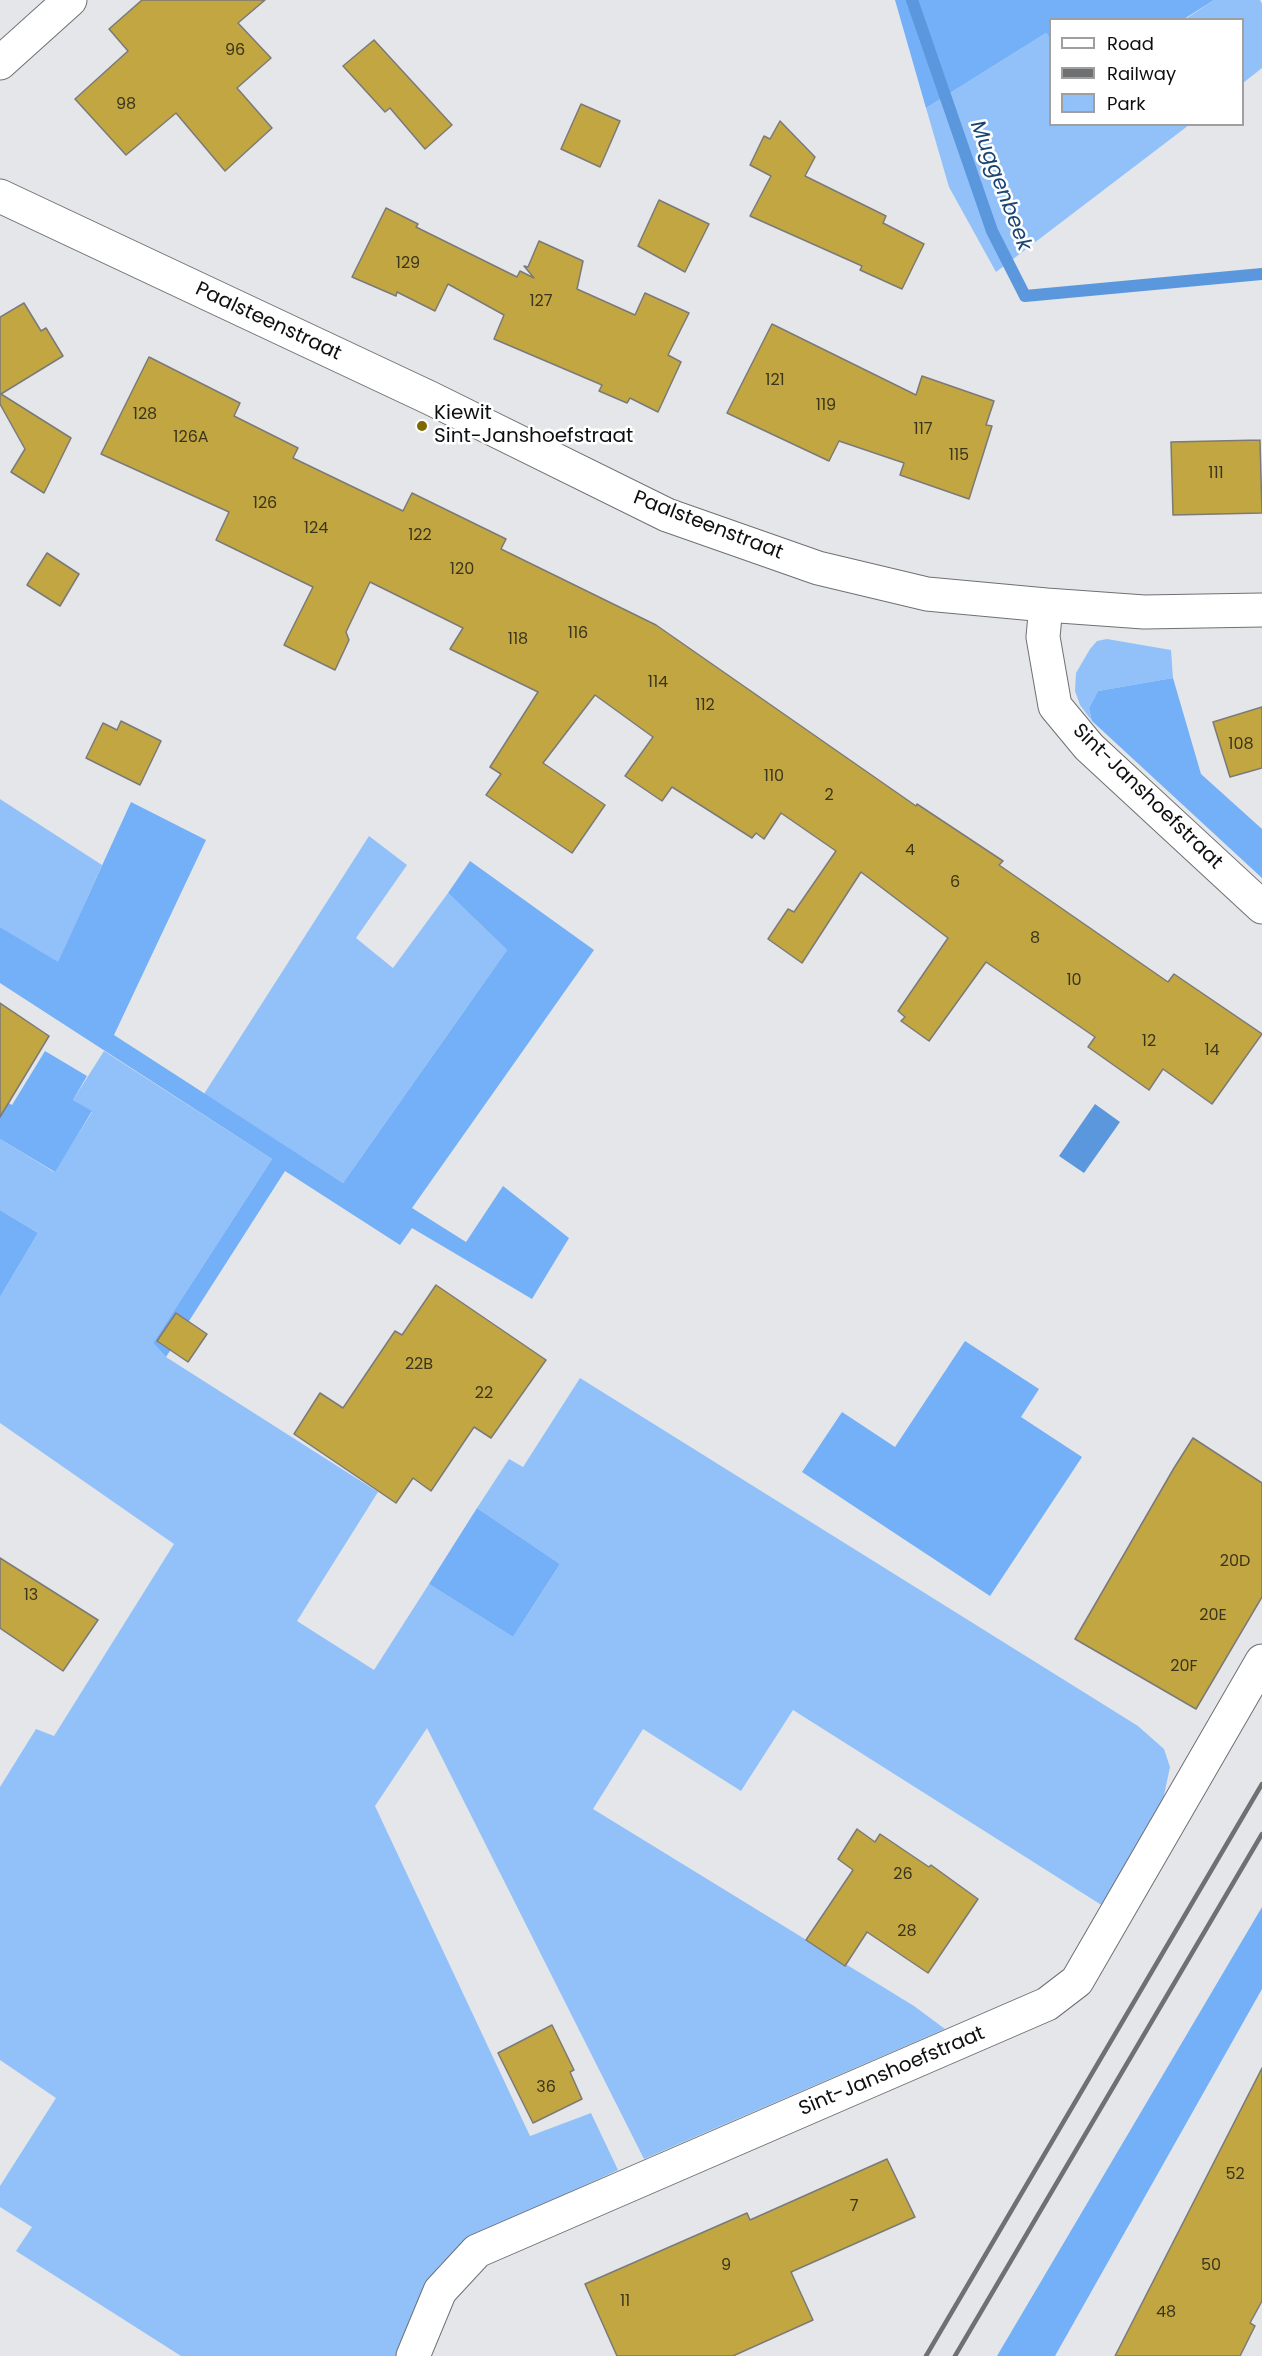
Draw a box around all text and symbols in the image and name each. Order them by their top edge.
legend [1049,18,1244,126]
text: Road [1107,31,1154,56]
house number: 96 [225,41,245,61]
text: Railway [1107,61,1176,86]
text: Park [1107,91,1146,116]
house number: 98 [116,95,136,115]
water label: Muggenbeek [964,117,1036,255]
house number: 129 [396,254,420,274]
street label: Paalsteenstraat [191,278,345,366]
house number: 127 [529,292,553,312]
house number: 121 [765,371,785,391]
house number: 119 [816,396,836,416]
place label: Kiewit Sint-Janshoefstraat [434,402,633,449]
house number: 128 [133,405,157,425]
marker: Kiewit Sint-Janshoefstraat [415,419,429,433]
house number: 117 [914,420,932,440]
house number: 126A [173,428,209,448]
house number: 115 [949,446,969,466]
house number: 111 [1208,464,1224,484]
street label: Paalsteenstraat [630,486,786,566]
house number: 126 [253,494,277,514]
house number: 124 [304,519,328,539]
house number: 122 [408,526,432,546]
house number: 120 [450,560,474,580]
house number: 116 [568,624,588,644]
house number: 118 [508,630,528,650]
house number: 114 [648,673,668,693]
house number: 112 [695,696,715,716]
street label: Sint-Janshoefstraat [1067,719,1227,875]
house number: 108 [1228,735,1254,755]
house number: 110 [764,767,784,787]
house number: 2 [824,786,834,806]
house number: 4 [905,841,915,861]
house number: 6 [950,873,960,893]
house number: 8 [1030,929,1040,949]
house number: 10 [1066,971,1082,991]
house number: 12 [1142,1032,1156,1052]
house number: 14 [1204,1041,1220,1061]
house number: 22B [405,1355,433,1375]
house number: 22 [475,1384,493,1404]
house number: 20D [1220,1552,1250,1572]
house number: 13 [24,1586,38,1606]
house number: 20E [1199,1606,1227,1626]
house number: 20F [1170,1657,1198,1677]
house number: 26 [893,1865,913,1885]
house number: 28 [897,1922,917,1942]
street label: Sint-Janshoefstraat [796,2022,988,2122]
house number: 36 [536,2078,556,2098]
house number: 52 [1225,2165,1245,2185]
house number: 7 [850,2197,858,2217]
house number: 9 [721,2256,731,2276]
house number: 50 [1201,2256,1221,2276]
house number: 11 [620,2292,630,2312]
house number: 48 [1156,2303,1176,2323]

